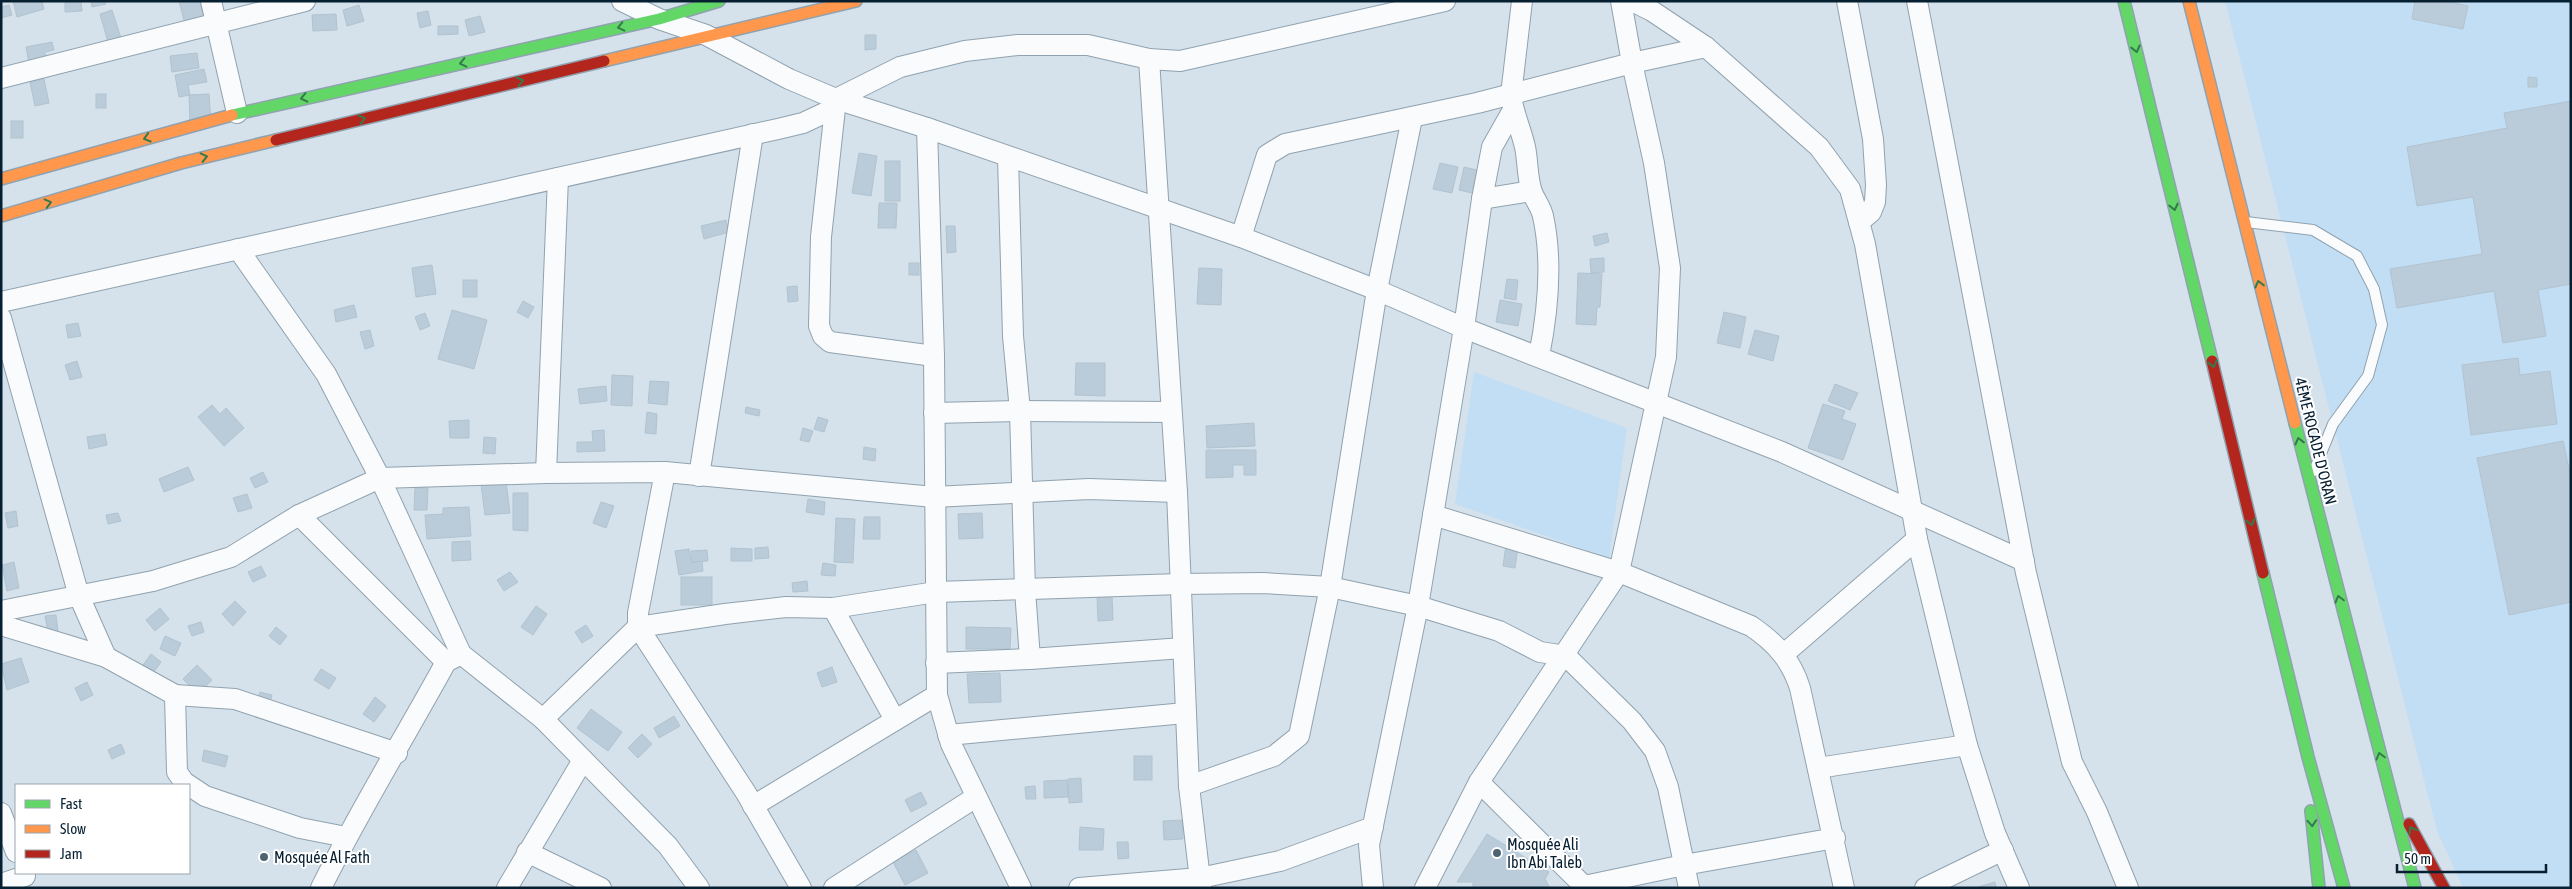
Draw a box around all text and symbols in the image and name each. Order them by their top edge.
one-way arrow [617,22,626,32]
one-way arrow [2130,44,2141,53]
one-way arrow [458,57,467,68]
one-way arrow [516,76,525,87]
one-way arrow [300,92,308,103]
one-way arrow [358,115,366,125]
one-way arrow [143,133,151,143]
one-way arrow [200,152,209,163]
one-way arrow [44,198,52,208]
one-way arrow [2168,202,2179,211]
one-way arrow [2254,279,2265,288]
one-way arrow [2207,360,2217,368]
street label: 4ÈME ROCADE D'ORAN [2291,376,2341,506]
one-way arrow [2294,437,2305,446]
one-way arrow [2245,518,2256,527]
one-way arrow [2334,594,2345,603]
one-way arrow [2376,752,2386,760]
legend [15,784,190,874]
text: Fast [60,795,82,812]
text: Slow [60,820,86,837]
one-way arrow [2306,820,2317,828]
one-way arrow [2408,826,2418,835]
place label: Mosquée Ali Ibn Abi Taleb [1507,835,1582,871]
scale bar [2397,842,2546,874]
text: Jam [60,845,83,862]
marker: Mosquée Ali Ibn Abi Taleb [1491,847,1503,859]
place label: Mosquée Al Fath [274,848,370,867]
text: 50 m [2404,850,2431,867]
marker: Mosquée Al Fath [258,851,270,863]

